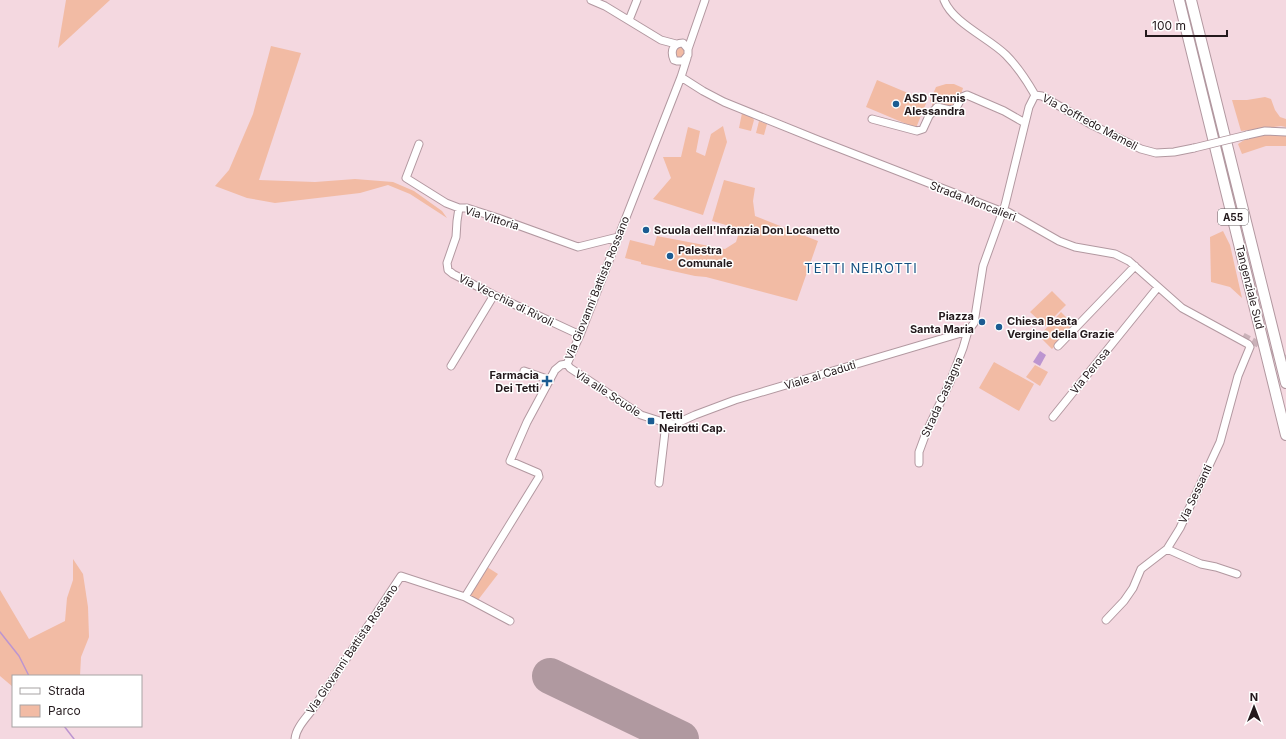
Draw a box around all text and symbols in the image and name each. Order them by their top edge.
scale bar [1146,12,1227,38]
text: 100 m [1152,18,1186,33]
place label: ASD Tennis Alessandra [904,91,966,118]
street label: Via Goffredo Mameli [1040,91,1140,153]
marker: ASD Tennis Alessandra [891,99,901,109]
street label: Strada Moncalieri [928,178,1018,224]
street label: Via Vittoria [463,203,521,233]
road number: A55 [1218,209,1248,225]
street label: Via Giovanni Battista Rossano [562,214,632,362]
place label: Scuola dell'Infanzia Don Locanetto [654,223,840,237]
marker: Scuola dell'Infanzia Don Locanetto [641,225,651,235]
place label: Palestra Comunale [678,243,733,270]
street label: Tangenziale Sud [1233,244,1267,330]
marker: Palestra Comunale [665,251,675,261]
district label: TETTI NEIROTTI [804,260,918,276]
street label: Via Vecchia di Rivoli [456,271,556,329]
place label: Piazza Santa Maria [910,309,974,336]
place label: Chiesa Beata Vergine della Grazie [1007,314,1115,341]
marker: Piazza Santa Maria [977,317,987,327]
marker: Chiesa Beata Vergine della Grazie [994,322,1004,332]
street label: Via Perosa [1067,345,1113,397]
street label: Strada Castagna [918,355,966,439]
street label: Viale ai Caduti [782,357,858,393]
street label: Via alle Scuole [572,366,644,420]
place label: Farmacia Dei Tetti [490,368,539,395]
marker: Farmacia Dei Tetti [542,376,552,386]
place label: Tetti Neirotti Cap. [659,408,726,435]
marker: Tetti Neirotti Cap. [646,416,656,426]
street label: Via Sessanti [1175,462,1215,526]
street label: Via Giovanni Battista Rossano [303,581,401,717]
legend [12,675,142,727]
text: Strada [48,683,85,698]
north arrow [1234,687,1274,727]
text: N [1250,690,1258,704]
text: Parco [48,703,81,718]

